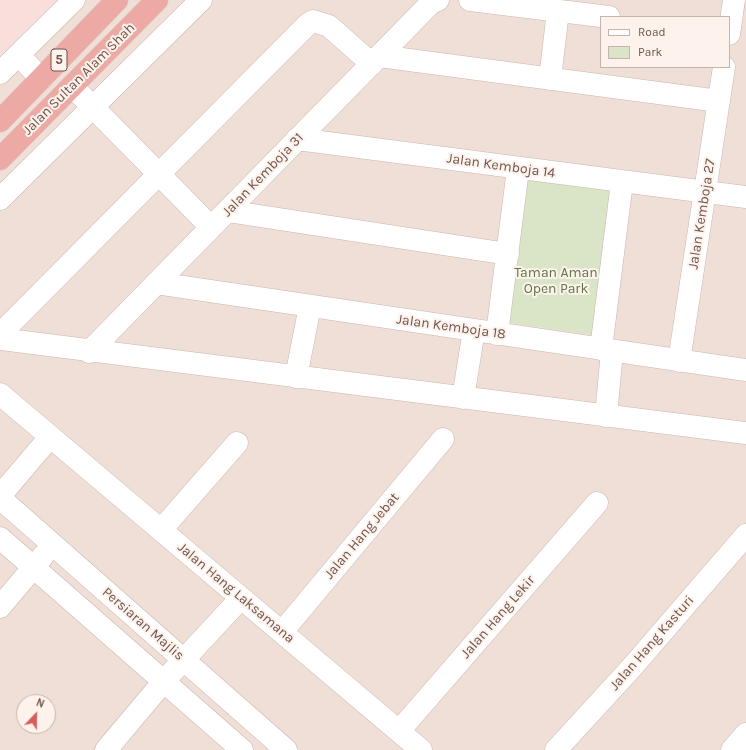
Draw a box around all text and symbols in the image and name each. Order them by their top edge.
legend [600,16,730,68]
street label: Jalan Sultan Alam Shah [19,19,139,139]
text: Road [638,25,666,39]
text: Park [638,45,662,59]
road number: 5 [51,49,67,71]
street label: Jalan Kemboja 31 [219,130,307,220]
street label: Jalan Kemboja 14 [446,150,556,182]
street label: Jalan Kemboja 27 [685,158,719,270]
park label: Taman Aman Open Park [514,265,598,298]
street label: Jalan Kemboja 18 [395,311,507,343]
street label: Jalan Hang Jebat [321,489,403,583]
street label: Jalan Hang Laksamana [174,539,298,647]
street label: Jalan Hang Lekir [457,572,539,662]
street label: Persiaran Majlis [99,584,187,664]
street label: Jalan Hang Kasturi [606,592,698,694]
north arrow [16,694,56,734]
text: N [34,696,46,711]

